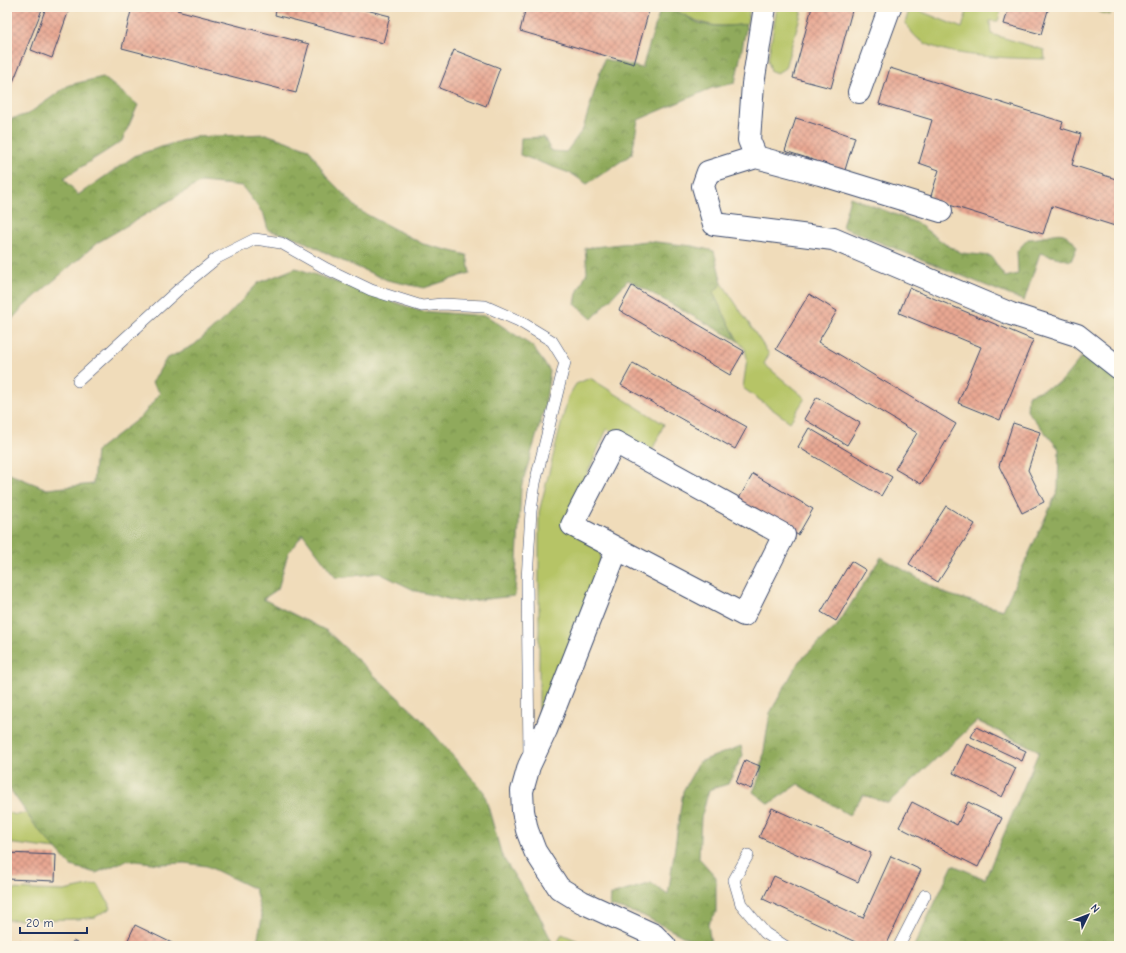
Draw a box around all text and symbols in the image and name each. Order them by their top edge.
north arrow [1068,895,1108,935]
text: N [1088,901,1102,916]
scale bar [20,909,87,935]
text: 20 m [26,916,54,930]

